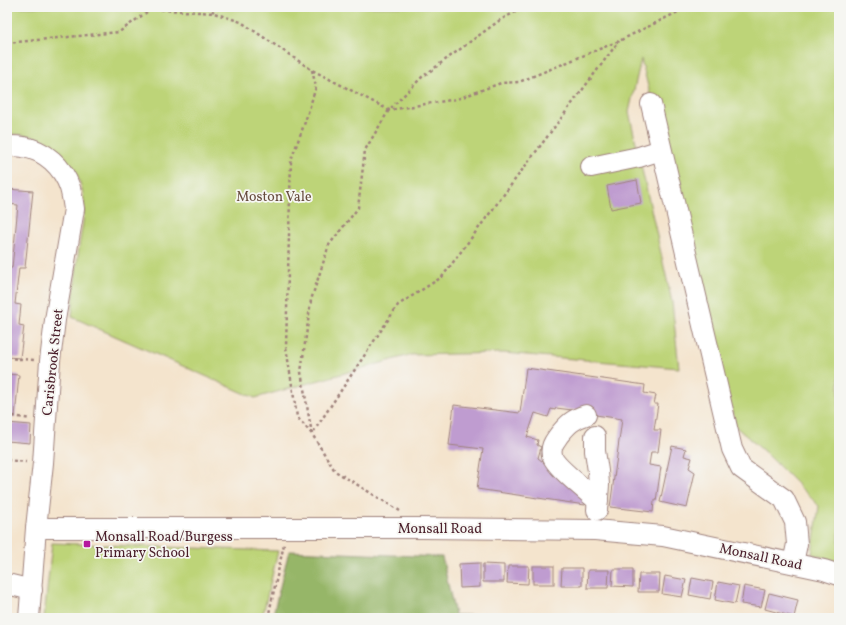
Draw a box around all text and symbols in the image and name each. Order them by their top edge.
park label: Moston Vale [236,188,312,207]
street label: Carisbrook Street [38,308,69,417]
street label: Monsall Road [398,520,482,539]
place label: Monsall Road/Burgess Primary School [95,528,233,563]
marker: Monsall Road/Burgess Primary School [82,539,92,549]
street label: Monsall Road [717,539,804,576]

